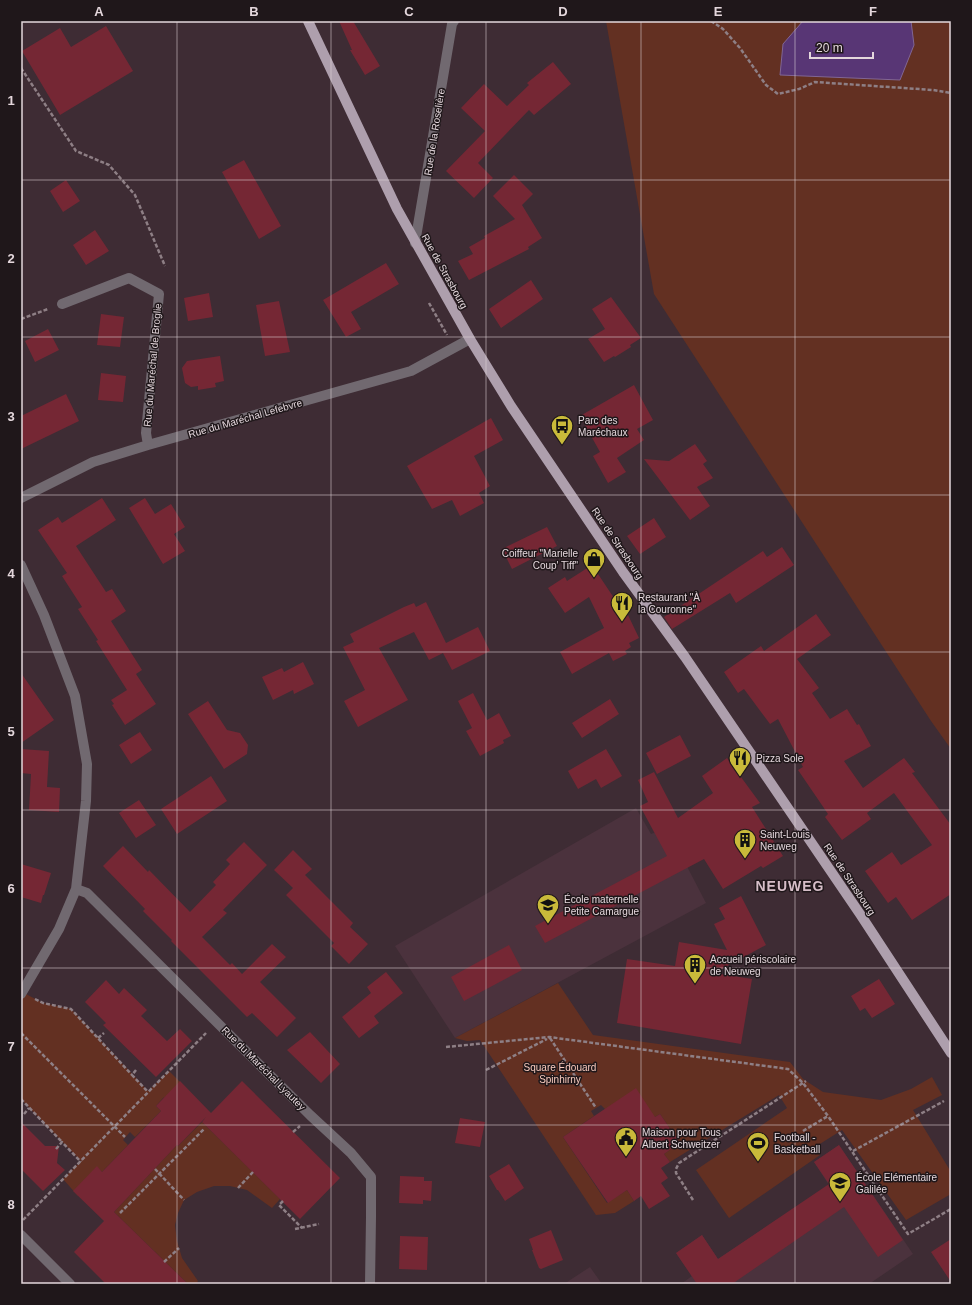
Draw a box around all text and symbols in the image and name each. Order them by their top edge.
text: A [94,4,104,19]
text: B [249,4,259,19]
text: C [404,4,414,19]
text: D [558,4,568,19]
text: E [714,4,723,19]
text: F [869,4,877,19]
scale bar [810,34,873,60]
text: 20 m [816,41,843,55]
street label: Rue de la Roselière [422,87,447,176]
text: 1 [7,93,15,108]
street label: Rue de Strasbourg [419,232,470,311]
text: 2 [7,251,15,266]
street label: Rue du Maréchal de Broglie [142,302,163,427]
street label: Rue du Maréchal Lefebvre [187,397,304,440]
text: 3 [7,409,15,424]
bus stop icon: Parc des Maréchaux [549,413,575,446]
place label: Parc des Maréchaux [578,415,627,438]
street label: Rue de Strasbourg [590,505,646,581]
shop icon: Coiffeur "Marielle Coup' Tiff" [581,546,607,579]
place label: Coiffeur "Marielle Coup' Tiff" [502,548,578,571]
text: 4 [7,566,15,581]
restaurant icon: Restaurant "À la Couronne" [609,590,635,623]
place label: Restaurant "À la Couronne" [638,591,700,615]
text: 5 [7,724,15,739]
restaurant icon: Pizza Sole [727,745,753,778]
place label: Pizza Sole [756,753,804,764]
building icon: Saint-Louis Neuweg [732,827,758,860]
place label: Saint-Louis Neuweg [760,829,810,852]
street label: Rue de Strasbourg [822,841,878,917]
district label: NEUWEG [756,878,825,894]
text: 6 [7,881,15,896]
school or university icon: École maternelle Petite Camargue [535,892,561,925]
place label: École maternelle Petite Camargue [564,893,639,917]
building icon: Accueil périscolaire de Neuweg [682,952,708,985]
place label: Accueil périscolaire de Neuweg [710,954,797,977]
street label: Rue du Maréchal Lyautey [220,1024,308,1112]
text: 7 [7,1039,15,1054]
park label: Square Édouard Spinhirny [524,1061,596,1085]
public building icon: Maison pour Tous Albert Schweitzer [613,1125,639,1158]
place label: Maison pour Tous Albert Schweitzer [642,1127,721,1150]
sports icon: Football - Basketball [745,1130,771,1163]
place label: Football - Basketball [774,1132,820,1155]
school or university icon: École Elémentaire Galilée [827,1170,853,1203]
place label: École Elémentaire Galilée [856,1171,938,1195]
text: 8 [7,1197,15,1212]

